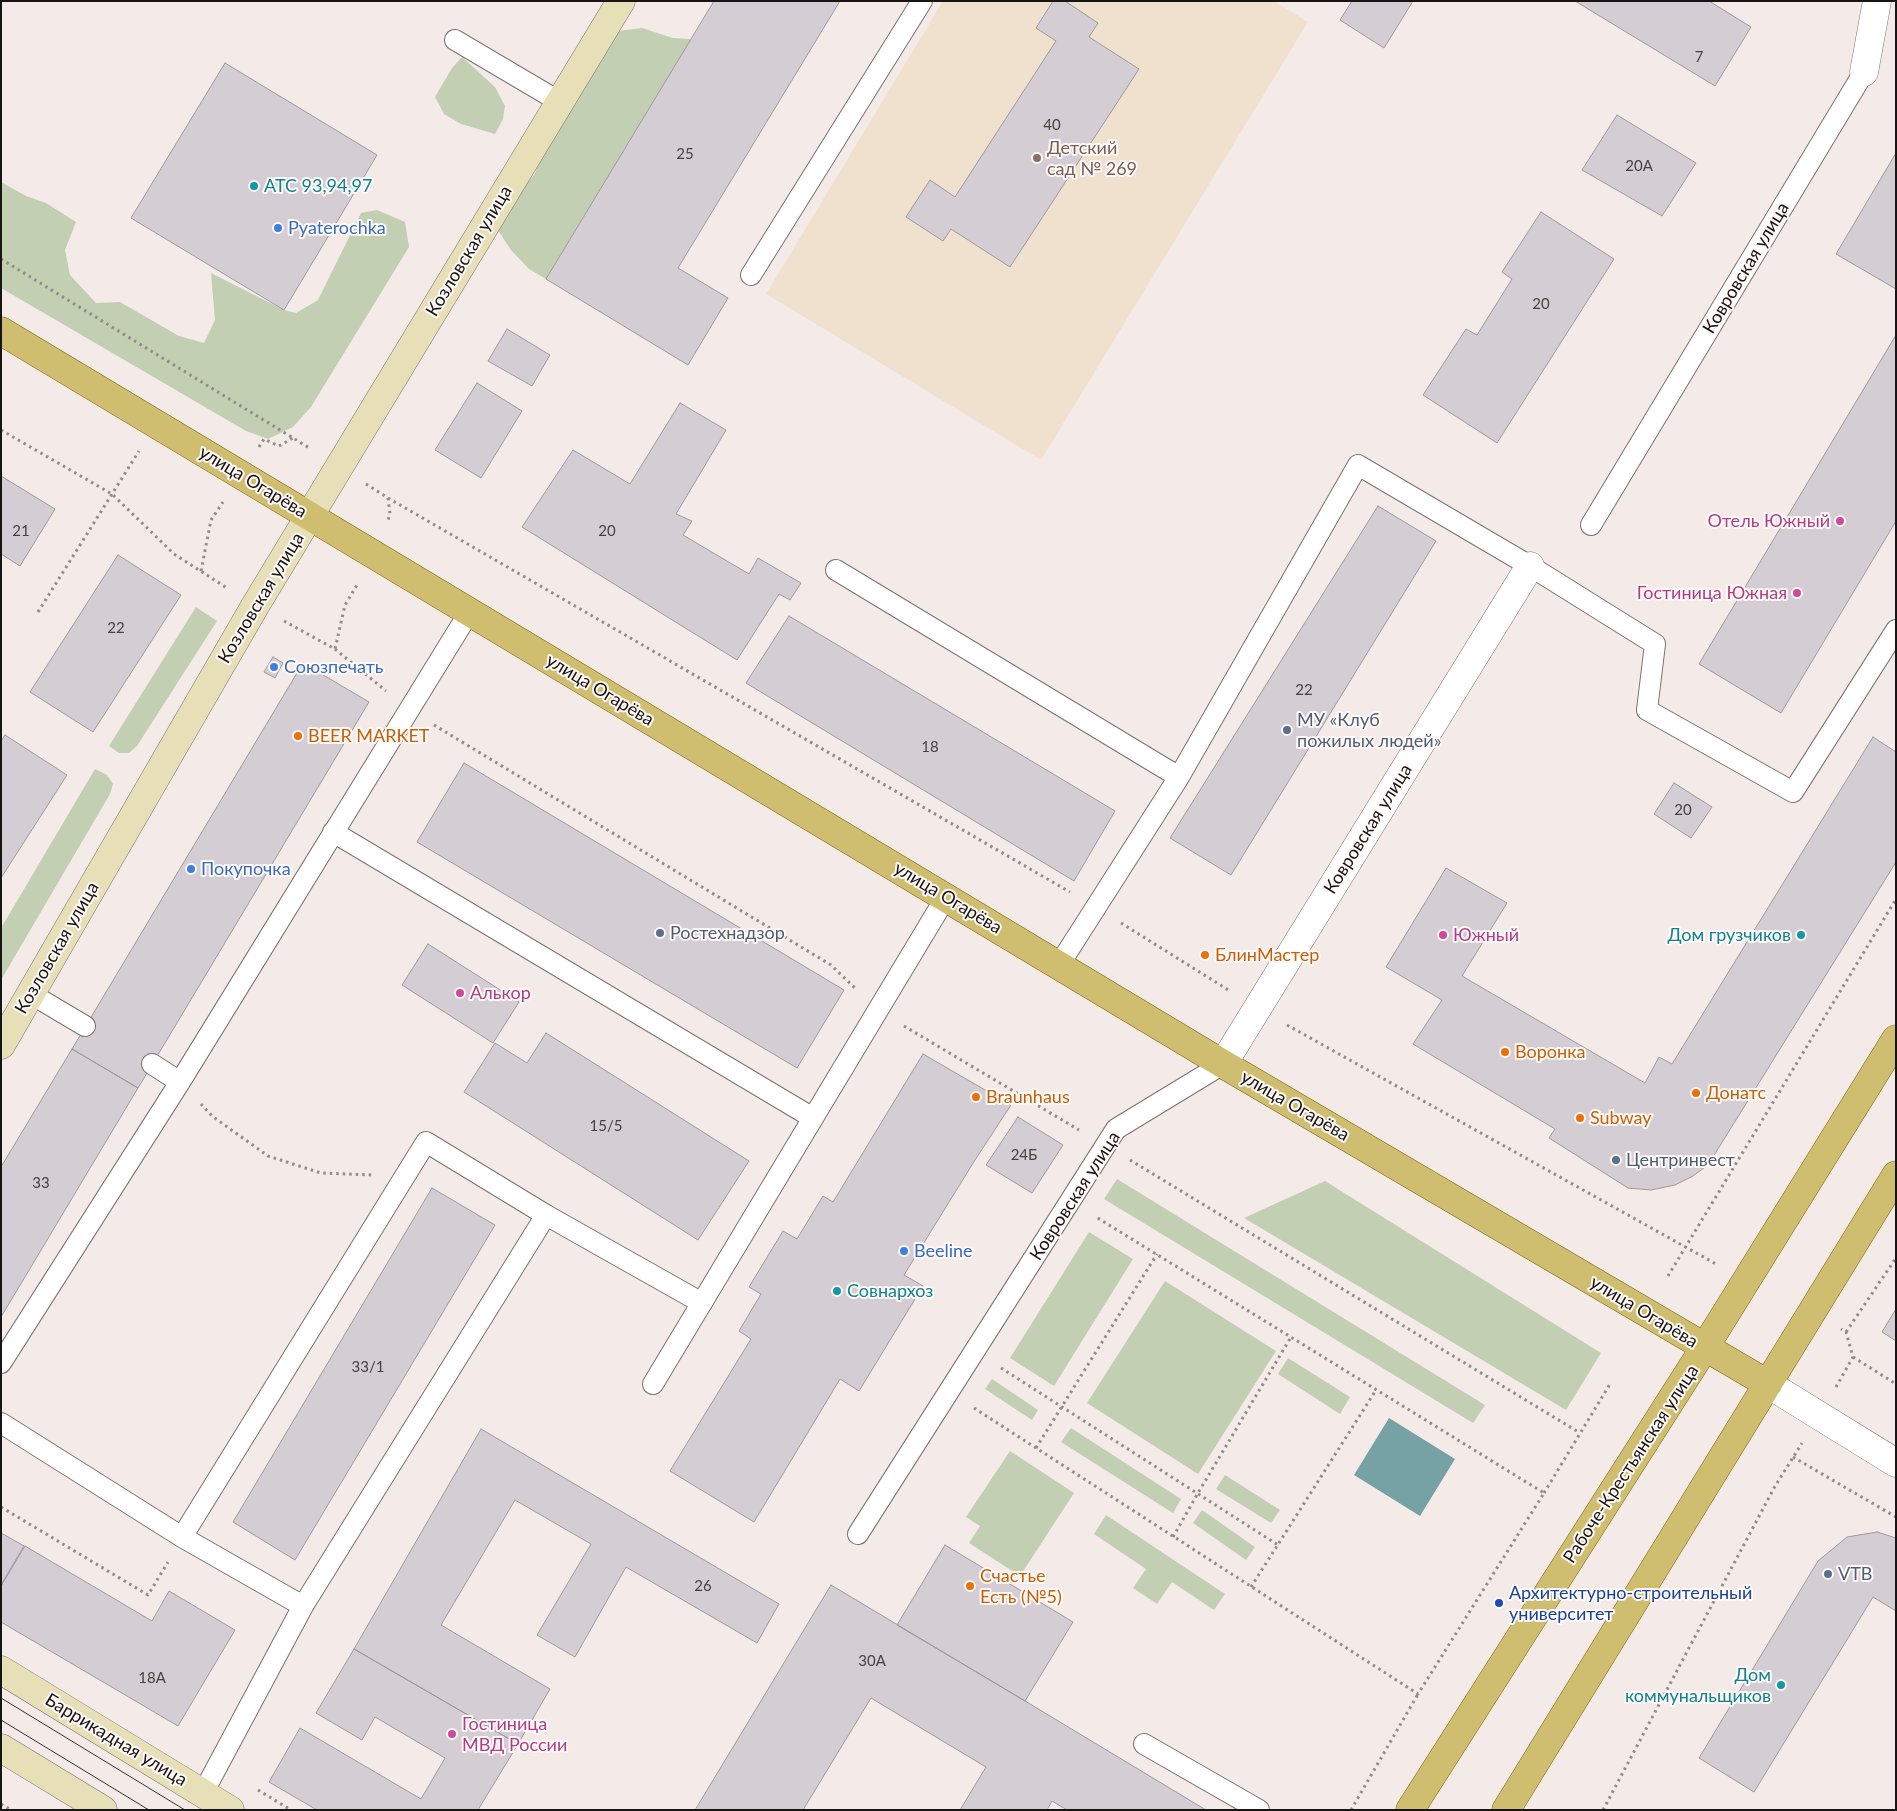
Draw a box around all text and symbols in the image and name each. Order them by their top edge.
house number: 7 [1695,48,1703,66]
house number: 40 [1043,116,1061,134]
place label: Детский сад № 269 [1047,137,1137,180]
house number: 25 [676,145,694,163]
marker: Детский сад № 269 [1031,152,1043,164]
house number: 20А [1625,157,1653,175]
place label: АТС 93,94,97 [264,175,372,197]
marker: АТС 93,94,97 [248,180,260,192]
street label: Козловская улица [421,182,517,320]
street label: Ковровская улица [1698,198,1794,338]
place label: Pyaterochka [288,217,386,239]
marker: Pyaterochka [272,222,284,234]
house number: 20 [1532,295,1550,313]
street label: улица Огарёва [195,441,311,523]
place label: Отель Южный [1707,510,1830,532]
marker: Отель Южный [1834,515,1846,527]
house number: 21 [12,522,30,540]
house number: 20 [598,522,616,540]
street label: Козловская улица [213,529,309,667]
place label: Гостиница Южная [1637,582,1787,604]
marker: Гостиница Южная [1791,587,1803,599]
house number: 22 [107,619,125,637]
street label: улица Огарёва [542,649,658,731]
place label: Союзпечать [284,656,383,678]
marker: Союзпечать [268,661,280,673]
house number: 22 [1295,681,1313,699]
place label: МУ «Клуб пожилых людей» [1297,709,1441,752]
marker: МУ «Клуб пожилых людей» [1281,724,1293,736]
place label: BEER MARKET [308,725,429,747]
marker: BEER MARKET [292,730,304,742]
house number: 18 [921,738,939,756]
street label: Ковровская улица [1319,760,1417,898]
house number: 20 [1674,801,1692,819]
street label: улица Огарёва [890,857,1006,939]
place label: Покупочка [201,858,291,880]
marker: Покупочка [185,863,197,875]
street label: Козловская улица [10,878,104,1018]
place label: Ростехнадзор [670,922,785,944]
place label: Южный [1453,924,1519,946]
place label: Дом грузчиков [1668,924,1791,946]
marker: Ростехнадзор [654,927,666,939]
marker: Южный [1437,929,1449,941]
marker: Дом грузчиков [1795,929,1807,941]
place label: БлинМастер [1215,944,1319,966]
marker: БлинМастер [1199,949,1211,961]
place label: Алькор [470,982,531,1004]
marker: Алькор [454,987,466,999]
place label: Воронка [1515,1041,1585,1063]
marker: Воронка [1499,1046,1511,1058]
street label: улица Огарёва [1237,1066,1353,1146]
place label: Донатс [1706,1082,1766,1104]
place label: Braunhaus [986,1086,1070,1108]
marker: Донатс [1690,1087,1702,1099]
marker: Braunhaus [970,1091,982,1103]
place label: Subway [1590,1107,1652,1129]
marker: Subway [1574,1112,1586,1124]
house number: 15/5 [590,1117,622,1135]
street label: Ковровская улица [1025,1128,1125,1264]
house number: 24Б [1011,1146,1037,1164]
place label: Центринвест [1626,1149,1735,1171]
marker: Центринвест [1610,1154,1622,1166]
house number: 33 [32,1174,50,1192]
place label: Beeline [914,1240,973,1262]
marker: Beeline [898,1245,910,1257]
street label: улица Огарёва [1586,1271,1702,1353]
place label: Совнархоз [847,1280,933,1302]
marker: Совнархоз [831,1285,843,1297]
house number: 33/1 [352,1358,384,1376]
street label: Рабоче-Крестьянская улица [1559,1361,1703,1567]
place label: VTB [1838,1563,1872,1585]
place label: Счастье Есть (№5) [980,1565,1062,1608]
marker: VTB [1822,1568,1834,1580]
house number: 26 [694,1577,712,1595]
marker: Счастье Есть (№5) [964,1580,976,1592]
place label: Архитектурно-строительный университет [1509,1582,1752,1625]
marker: Архитектурно-строительный университет [1493,1597,1505,1609]
house number: 30А [858,1652,886,1670]
place label: Дом коммунальщиков [1625,1664,1771,1706]
house number: 18А [138,1669,166,1687]
marker: Дом коммунальщиков [1775,1679,1787,1691]
street label: Баррикадная улица [41,1689,191,1791]
place label: Гостиница МВД России [462,1713,567,1756]
marker: Гостиница МВД России [446,1728,458,1740]

